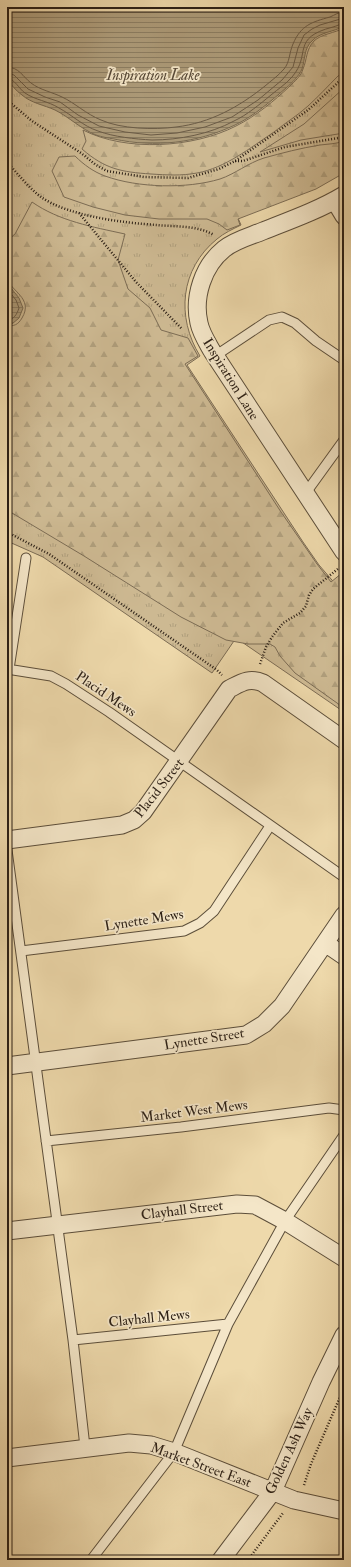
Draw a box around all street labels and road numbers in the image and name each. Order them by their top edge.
street label: Inspiration Lane [198,335,263,424]
street label: Placid Mews [73,668,140,721]
street label: Placid Street [131,755,188,821]
street label: Lynette Mews [103,905,185,936]
street label: Lynette Street [163,1024,246,1055]
street label: Market West Mews [139,1096,249,1126]
street label: Clayhall Street [140,1196,225,1224]
street label: Clayhall Mews [108,1305,191,1332]
street label: Golden Ash Way [262,1404,318,1497]
street label: Market Street East [148,1439,254,1491]

